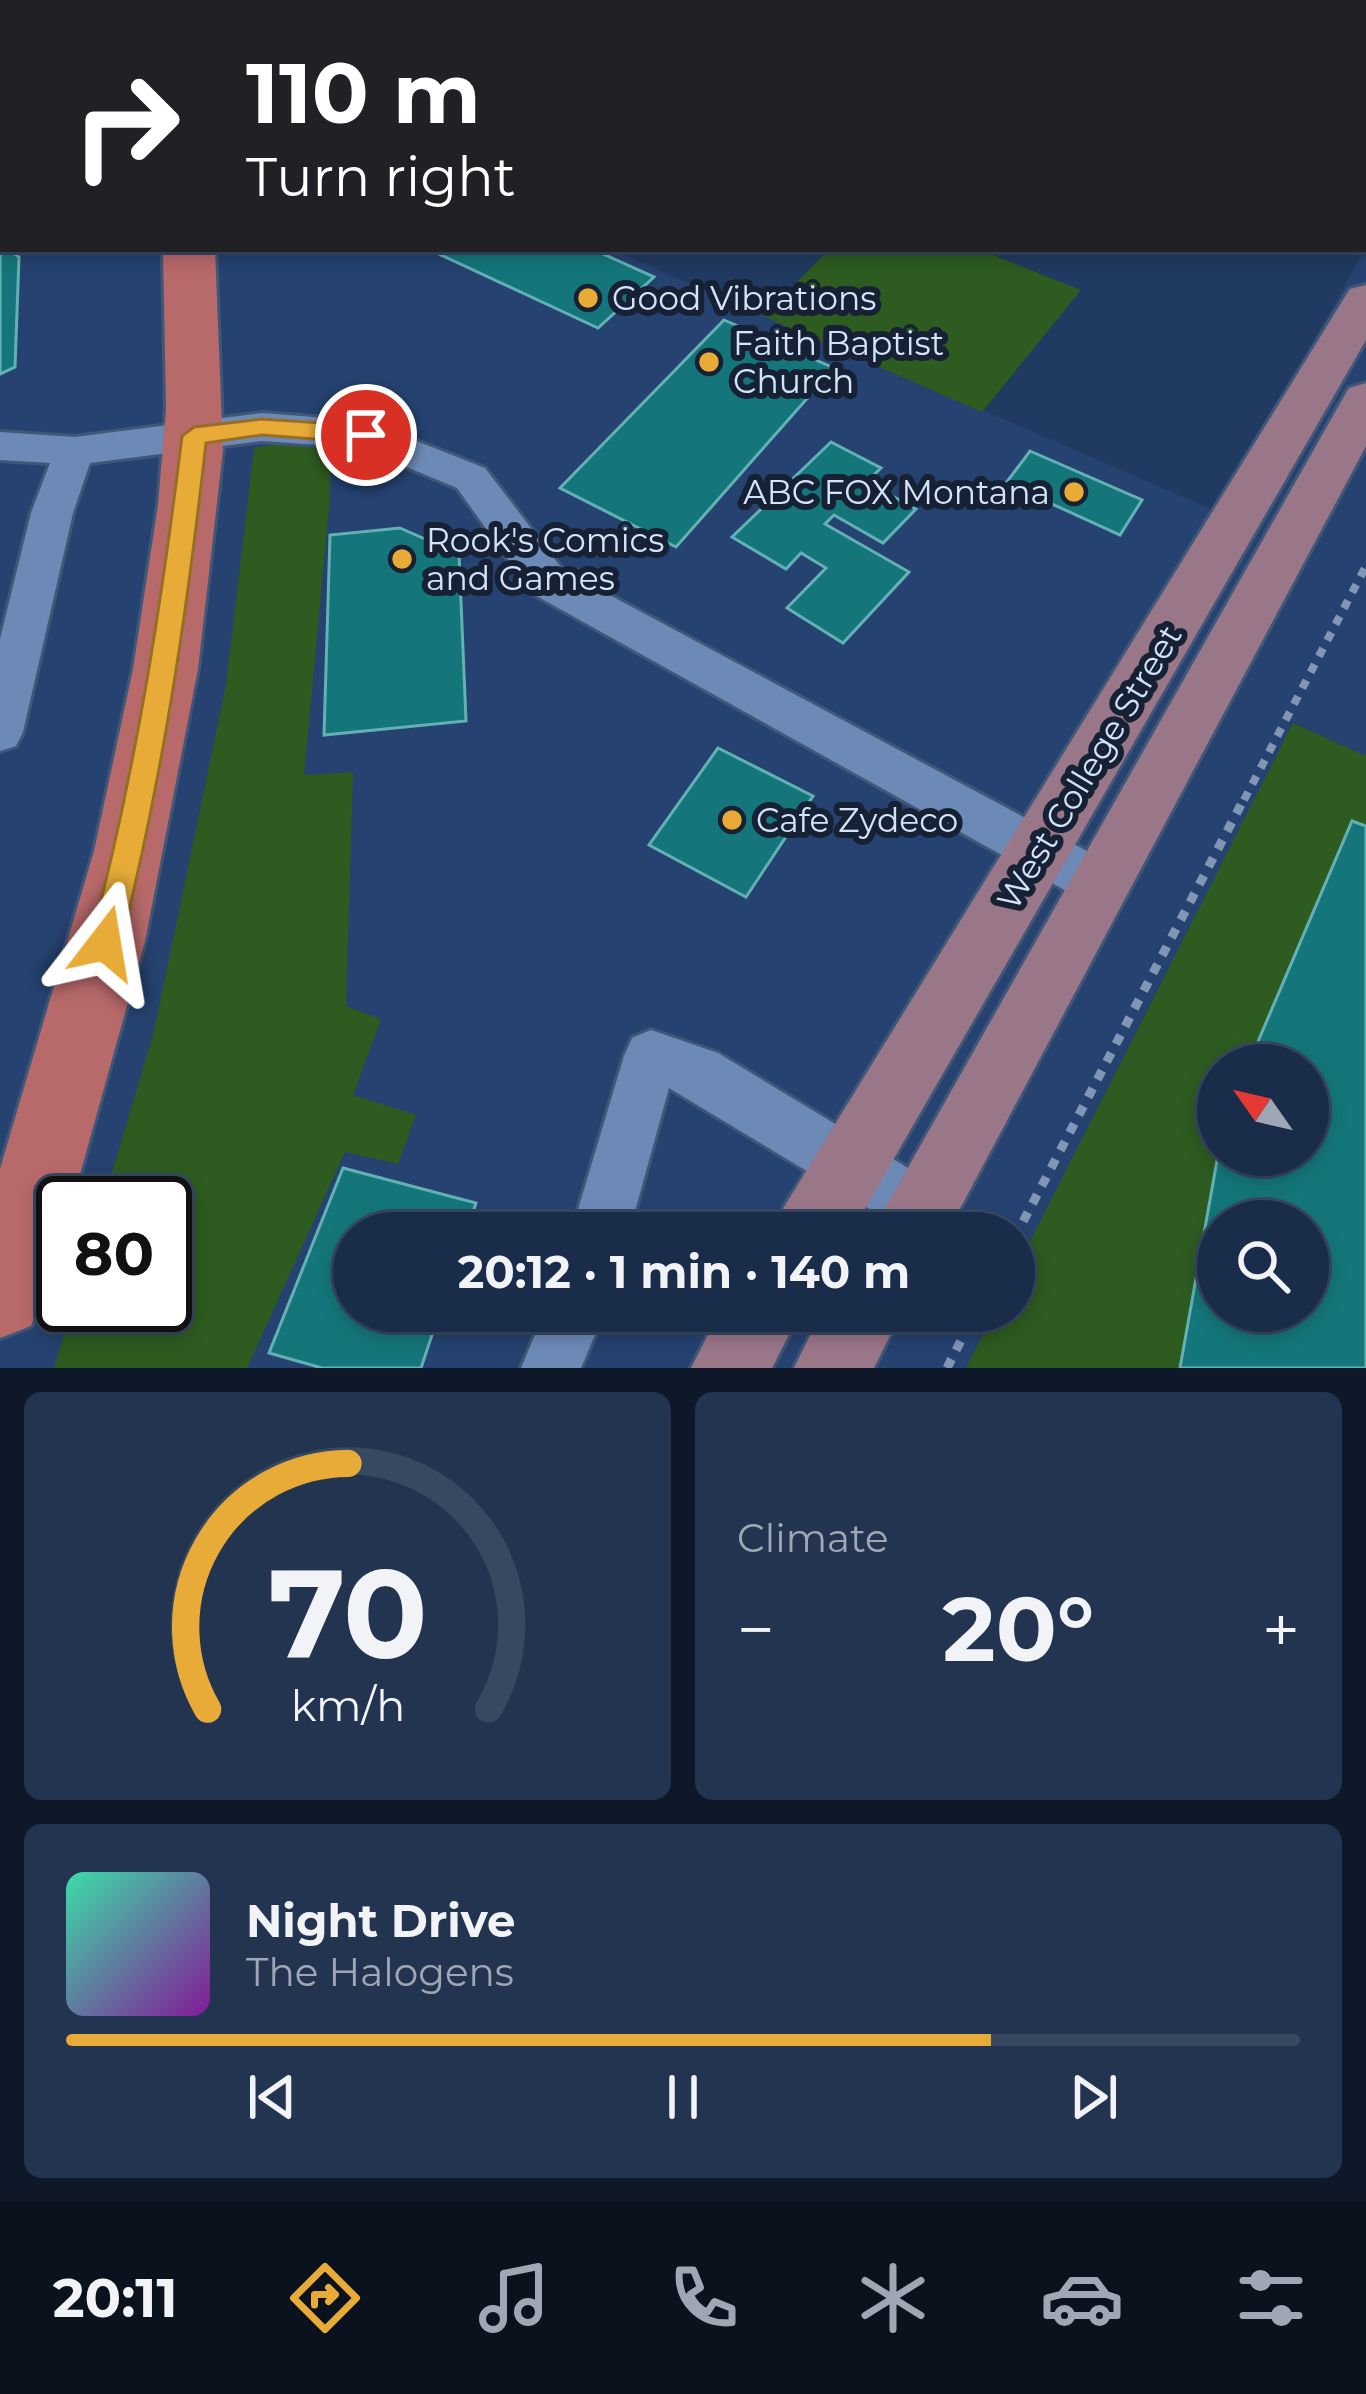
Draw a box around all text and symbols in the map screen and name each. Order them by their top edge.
text: 110 m [246,42,481,144]
icon: right [48,48,204,204]
text: Turn right [246,144,516,210]
place label: Good Vibrations [612,278,876,318]
marker: Good Vibrations [575,285,601,311]
place label: Faith Baptist Church [733,323,944,401]
marker: Faith Baptist Church [696,349,722,375]
pin [315,384,417,486]
icon: arrive [333,402,399,468]
place label: ABC FOX Montana [743,472,1050,512]
marker: ABC FOX Montana [1061,479,1087,505]
place label: Rook's Comics and Games [426,520,664,598]
marker: Rook's Comics and Games [389,546,415,572]
street label: West College Street [988,617,1190,917]
place label: Cafe Zydeco [756,800,958,840]
marker: Cafe Zydeco [719,807,745,833]
position arrow [42,880,168,1006]
north arrow [1197,1044,1329,1176]
map controls [1197,1044,1329,1332]
speed limit sign: 80 [36,1176,192,1332]
button: search [1197,1200,1329,1332]
text: 20:12 · 1 min · 140 m [458,1244,910,1299]
text: Climate [737,1514,889,1562]
text: 70 [268,1537,427,1689]
text: 20° [943,1574,1094,1684]
text: − [737,1589,775,1670]
text: + [1262,1589,1300,1670]
text: km/h [290,1679,405,1732]
text: Night Drive [246,1893,515,1948]
text: The Halogens [246,1948,514,1996]
icon: previous [239,2064,305,2130]
icon: pause [650,2064,716,2130]
icon: next [1061,2064,1127,2130]
icon: directions [283,2256,367,2340]
icon: music [472,2256,556,2340]
icon: phone [662,2256,746,2340]
icon: climate [851,2256,935,2340]
icon: car [1040,2256,1124,2340]
icon: filters [1229,2256,1313,2340]
text: 20:11 [53,2265,178,2331]

